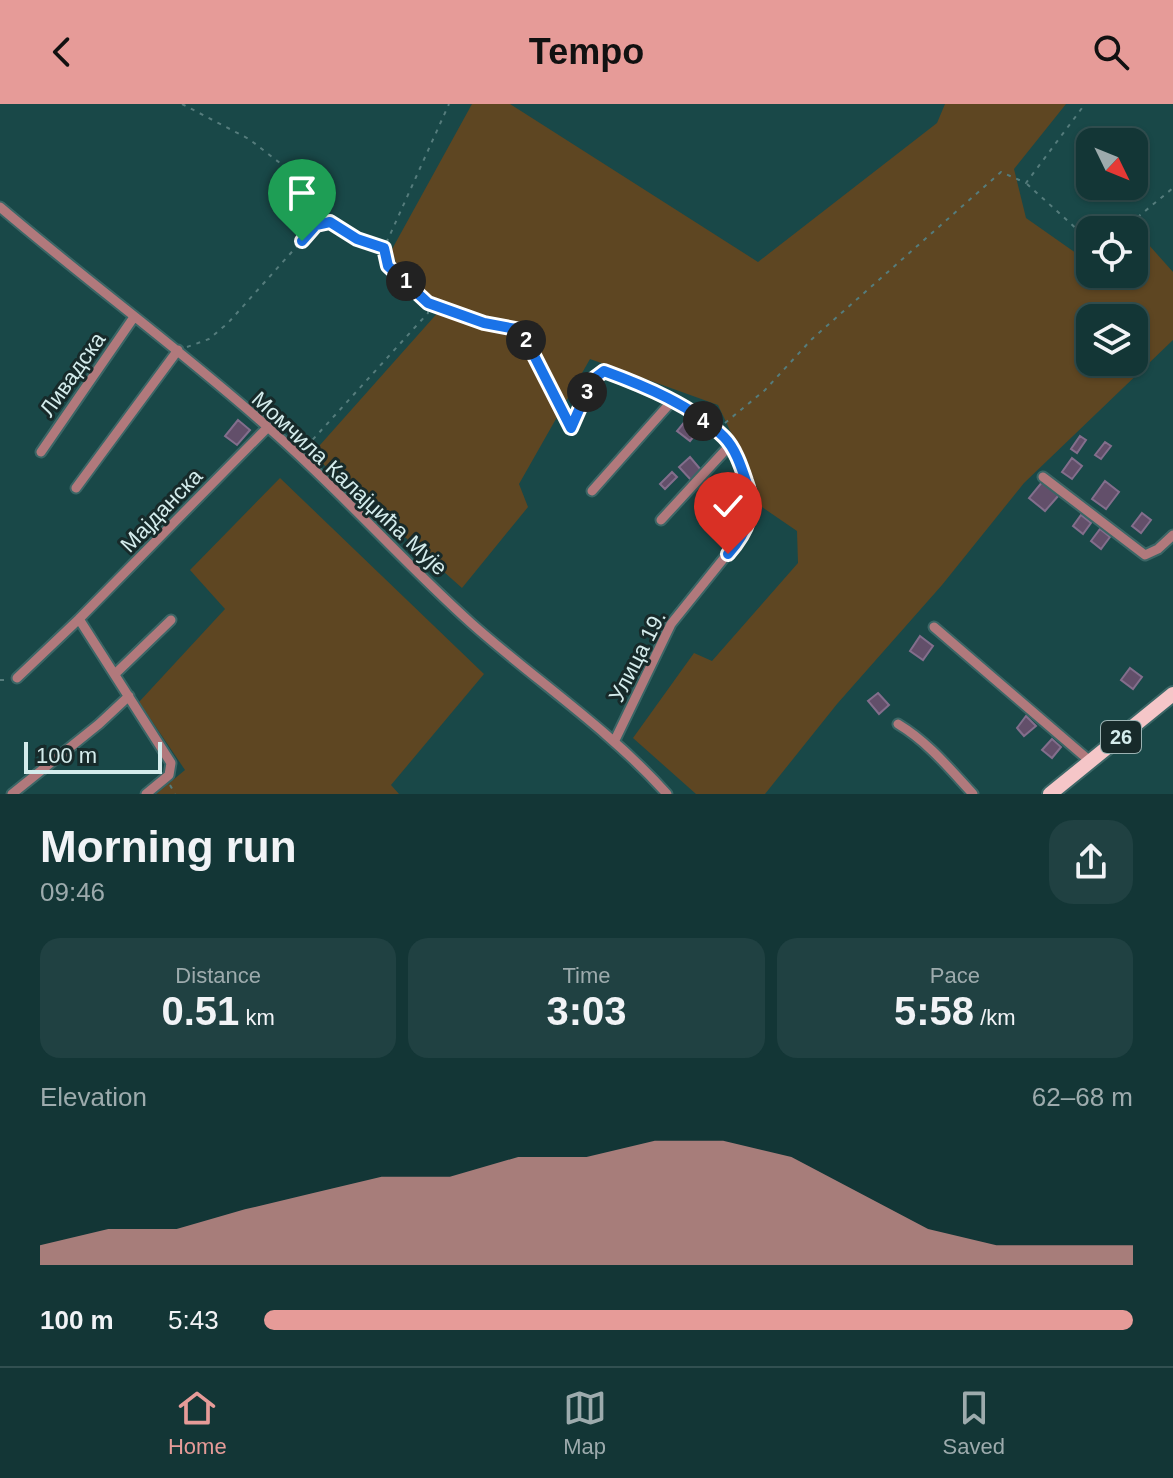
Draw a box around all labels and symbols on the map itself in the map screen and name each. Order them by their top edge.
north arrow [1076,128,1148,200]
pin [268,159,336,241]
pin: 1 [386,261,426,301]
pin: 2 [506,320,546,360]
street label: Ливадска [34,327,111,421]
pin: 3 [567,372,607,412]
street label: Момчила Калајџића Мује [247,386,452,580]
pin: 4 [683,401,723,441]
street label: Мајданска [115,463,208,557]
pin [694,472,762,554]
street label: Улица 19. [604,606,671,706]
road number: 26 [1101,721,1141,753]
scale bar [24,738,162,774]

